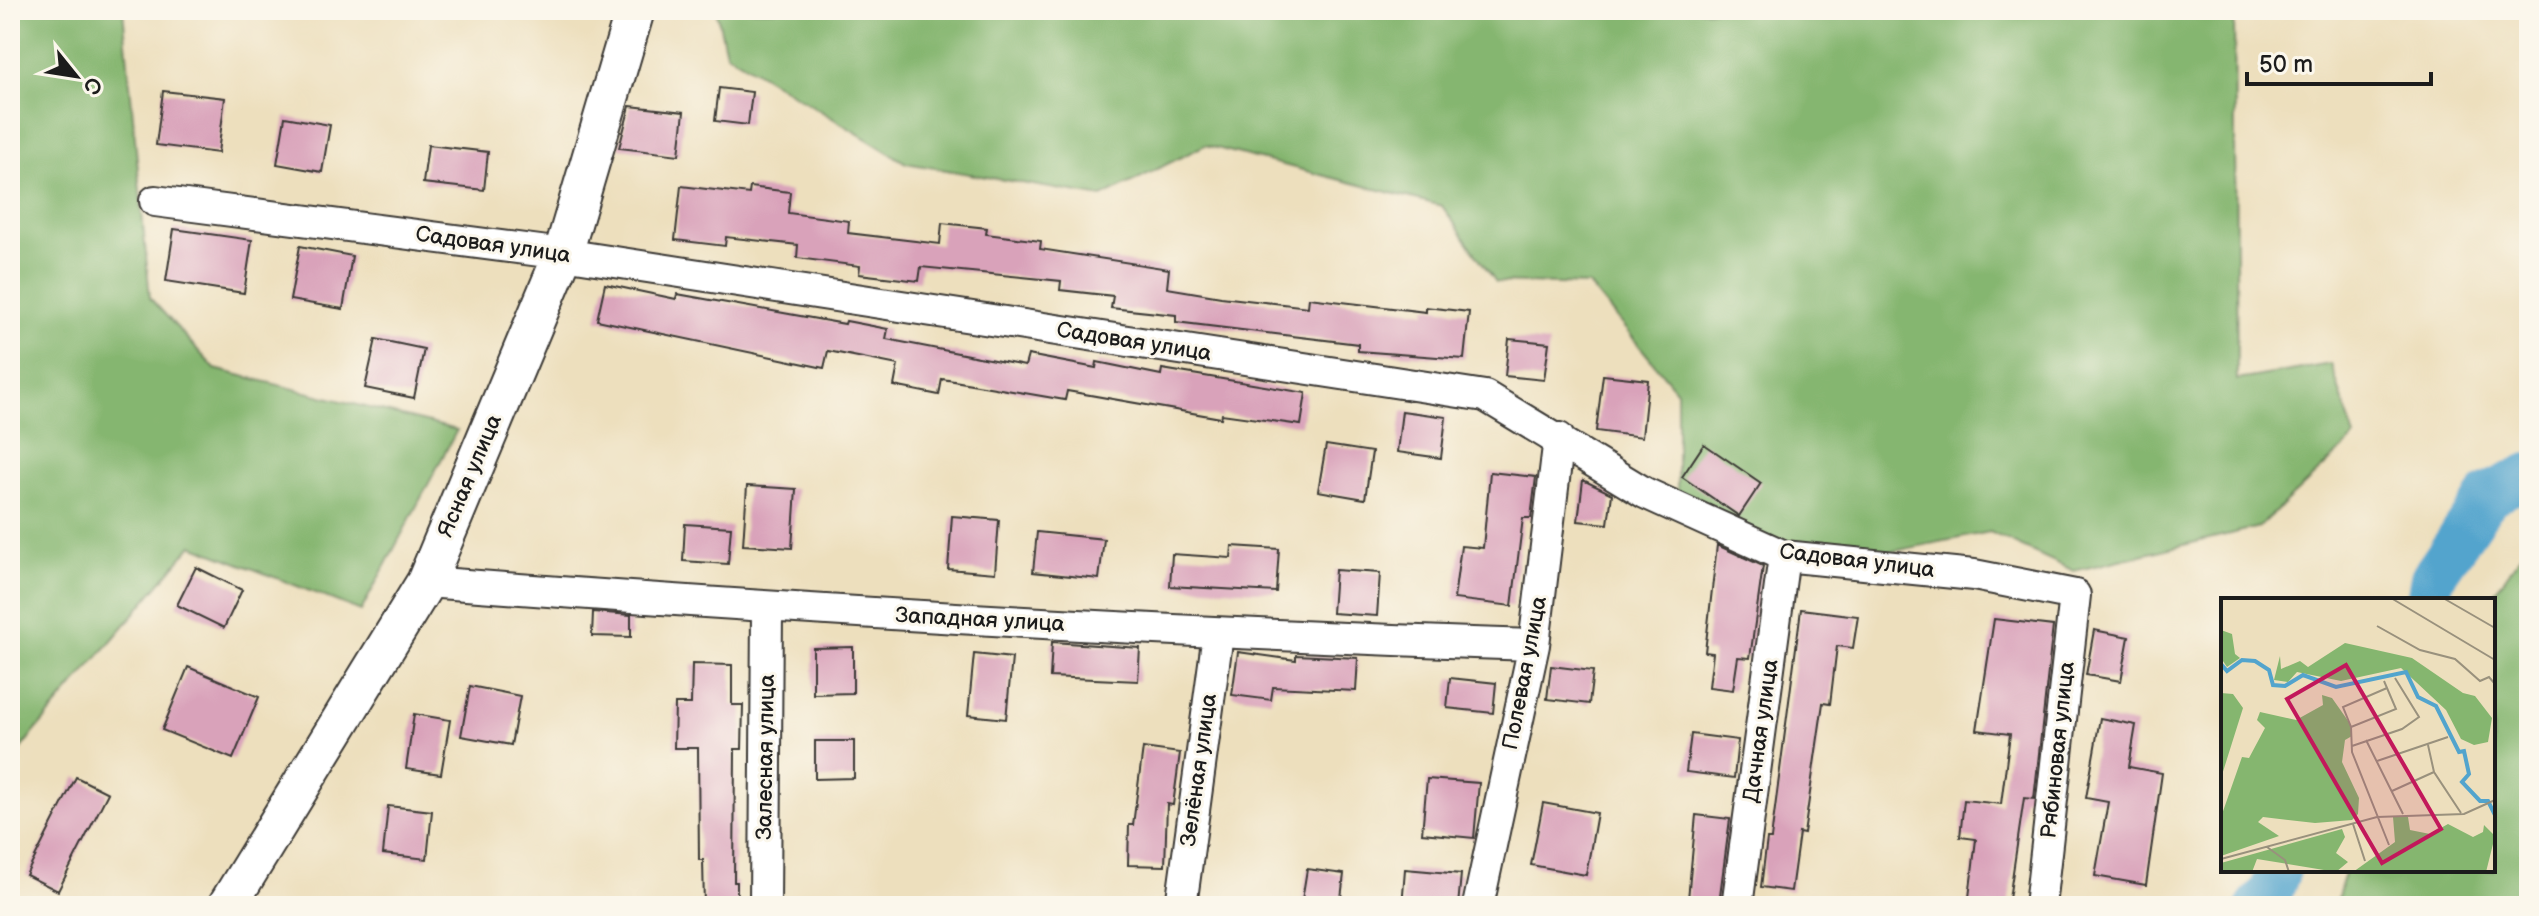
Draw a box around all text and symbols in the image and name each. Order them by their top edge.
north arrow [36,36,116,116]
scale bar [2247,36,2431,86]
text: 50 m [2259,50,2313,79]
text: С [77,72,108,99]
street label: Садовая улица [414,221,572,269]
street label: Садовая улица [1055,316,1213,368]
street label: Ясная улица [432,411,508,541]
street label: Садовая улица [1778,538,1936,584]
street label: Полевая улица [1497,594,1553,752]
inset map [2221,598,2495,872]
street label: Западная улица [895,602,1065,638]
street label: Дачная улица [1738,658,1784,804]
street label: Рябиновая улица [2035,660,2081,840]
street label: Залесная улица [751,674,781,840]
street label: Зелёная улица [1175,692,1223,848]

